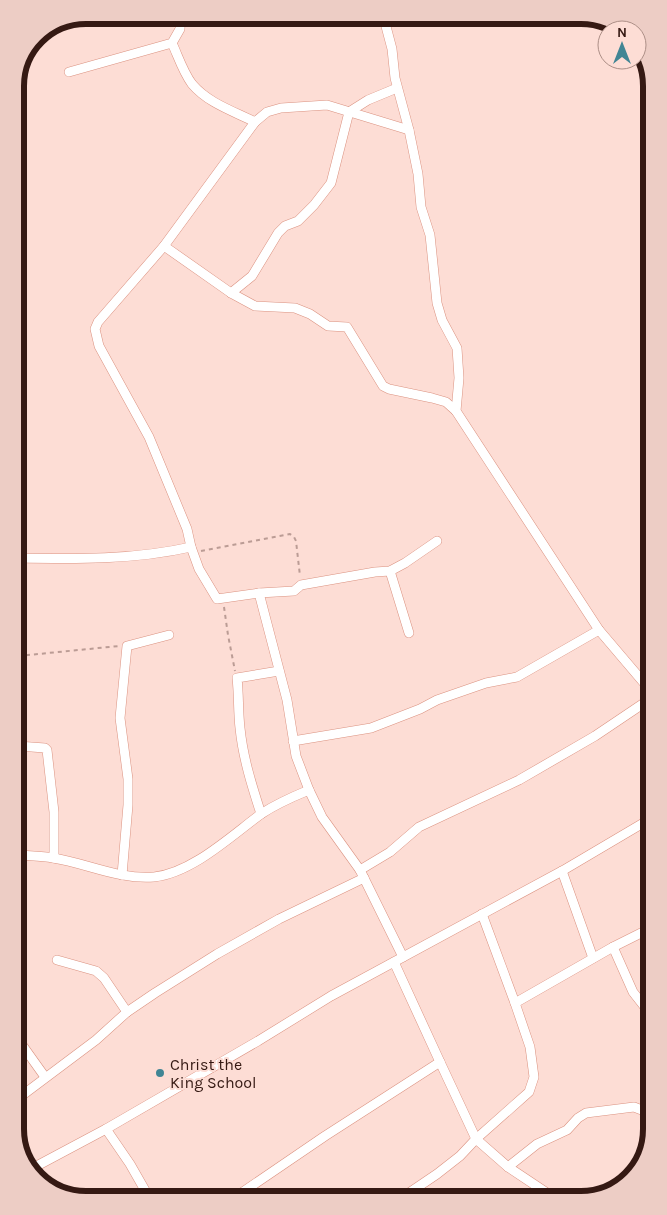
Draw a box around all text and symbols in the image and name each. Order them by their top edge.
north arrow [597,20,647,70]
text: N [617,24,627,41]
place label: Christ the King School [170,1055,257,1092]
marker: Christ the King School [154,1067,166,1079]

